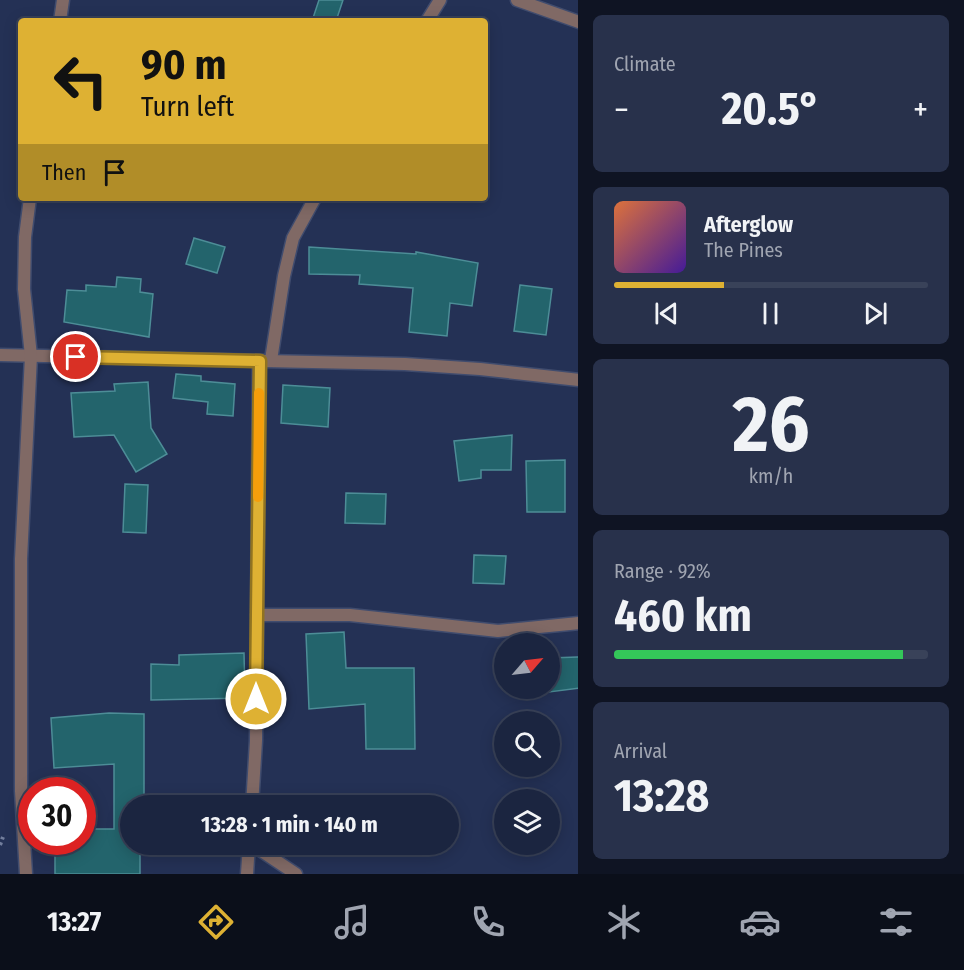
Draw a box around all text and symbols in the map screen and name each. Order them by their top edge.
text: 90 m [141,40,226,90]
icon: left [42,42,120,120]
text: Climate [614,52,676,76]
text: 20.5° [721,82,820,136]
text: − [614,90,629,130]
text: + [913,90,928,130]
text: Turn left [141,91,234,123]
icon: arrive [98,156,131,189]
text: Then [42,159,86,186]
text: Afterglow [704,211,793,238]
text: The Pines [704,238,783,262]
icon: previous [650,297,683,330]
icon: pause [754,297,787,330]
icon: next [859,297,892,330]
pin [50,331,101,382]
icon: arrive [59,340,92,373]
text: 26 [733,378,809,472]
text: km/h [749,464,793,488]
text: Range · 92% [614,559,711,583]
text: 460 km [614,589,752,643]
north arrow [494,633,560,699]
map controls [494,633,560,855]
position arrow [224,667,288,731]
button: search [494,711,560,777]
text: Arrival [614,739,667,763]
text: 13:28 [614,769,709,823]
speed limit sign: 30 [18,777,96,855]
button: layers [494,789,560,855]
text: 13:28 · 1 min · 140 m [201,811,378,838]
icon: directions [195,901,237,943]
icon: music [331,901,373,943]
icon: phone [467,901,509,943]
icon: climate [603,901,645,943]
icon: car [739,901,781,943]
icon: filters [875,901,917,943]
text: 13:27 [47,906,101,938]

